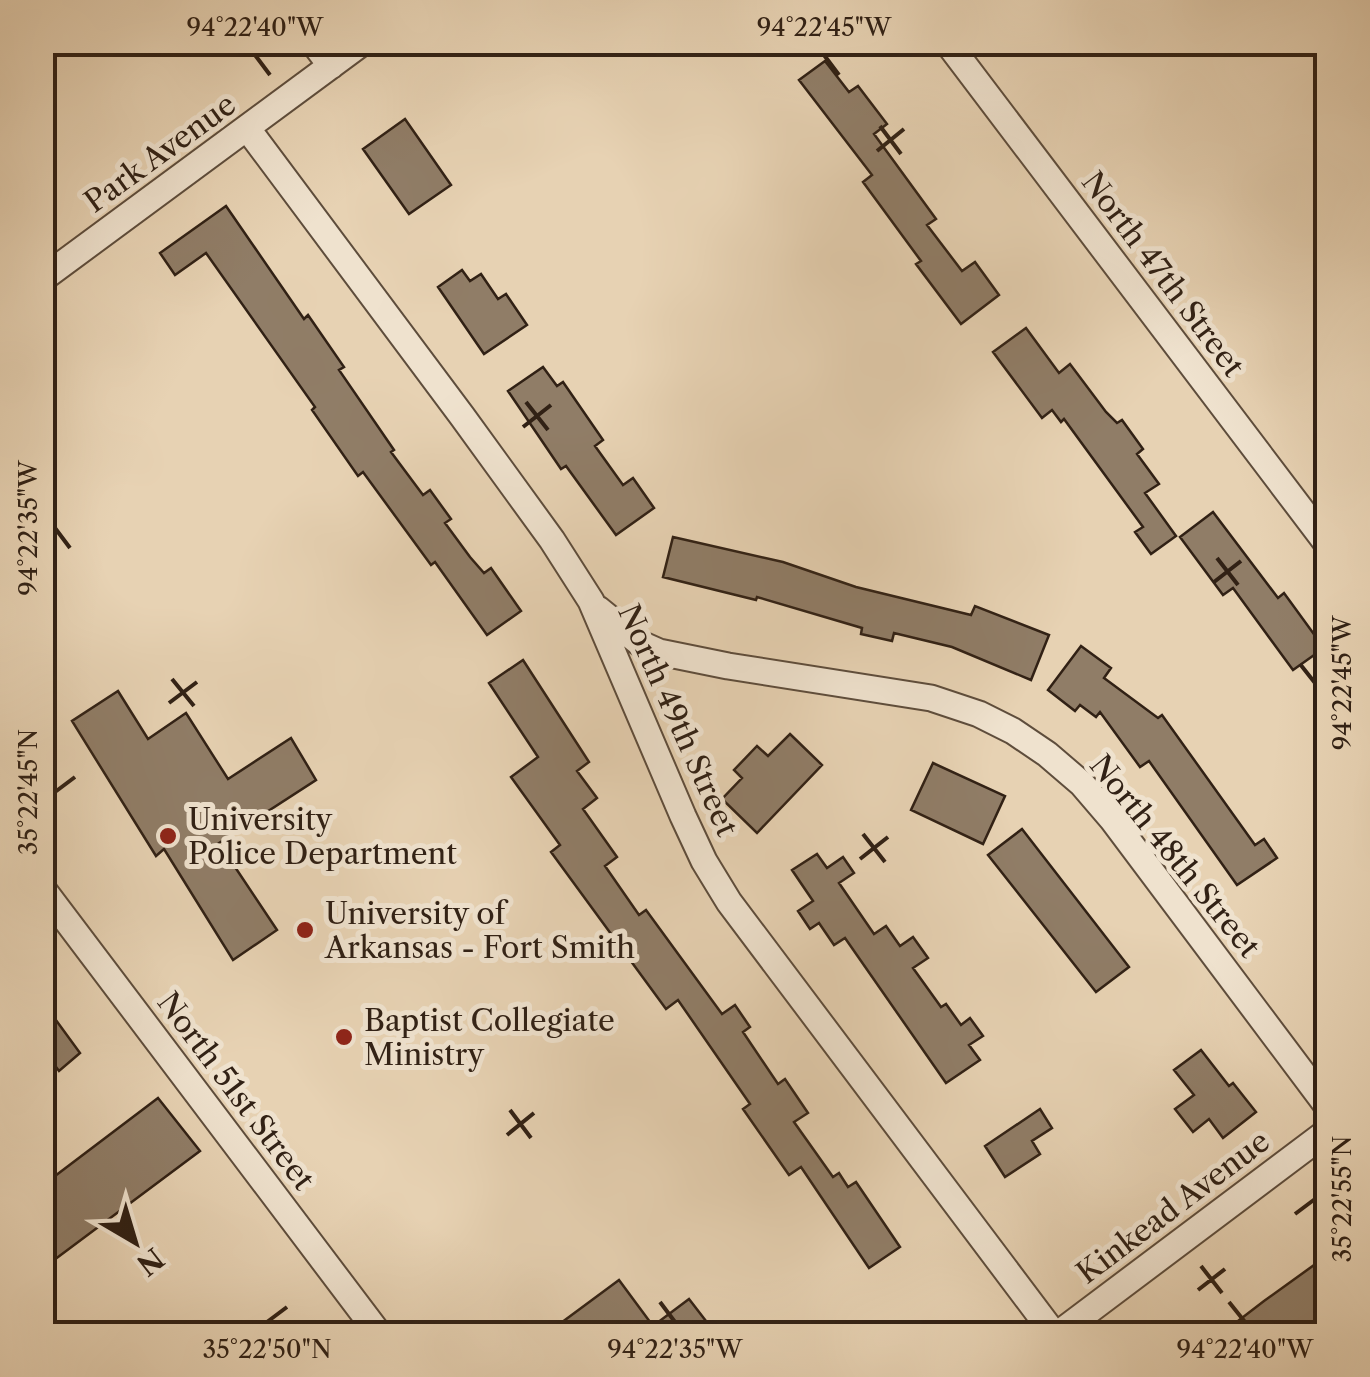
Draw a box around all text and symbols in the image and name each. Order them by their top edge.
text: 94°22'40"W [187,12,324,43]
text: 94°22'45"W [757,12,892,43]
street label: Park Avenue [77,86,243,220]
street label: North 47th Street [1074,164,1252,384]
text: 94°22'35"W [13,460,44,596]
street label: North 49th Street [610,598,746,842]
text: 94°22'45"W [1327,615,1358,750]
text: 35°22'45"N [13,729,44,855]
street label: North 48th Street [1082,747,1268,965]
place label: University Police Department [188,801,457,872]
marker: University Police Department [157,825,179,847]
place label: University of Arkansas - Fort Smith [324,895,635,966]
marker: University of Arkansas - Fort Smith [294,919,316,941]
street label: North 51st Street [150,985,323,1197]
place label: Baptist Collegiate Ministry [364,1002,615,1073]
marker: Baptist Collegiate Ministry [333,1026,355,1048]
street label: Kinkead Avenue [1069,1122,1277,1292]
text: 35°22'55"N [1327,1136,1358,1262]
north arrow [85,1192,185,1292]
text: N [130,1241,170,1283]
text: 35°22'50"N [202,1334,332,1365]
text: 94°22'35"W [607,1334,743,1365]
text: 94°22'40"W [1177,1334,1314,1365]

